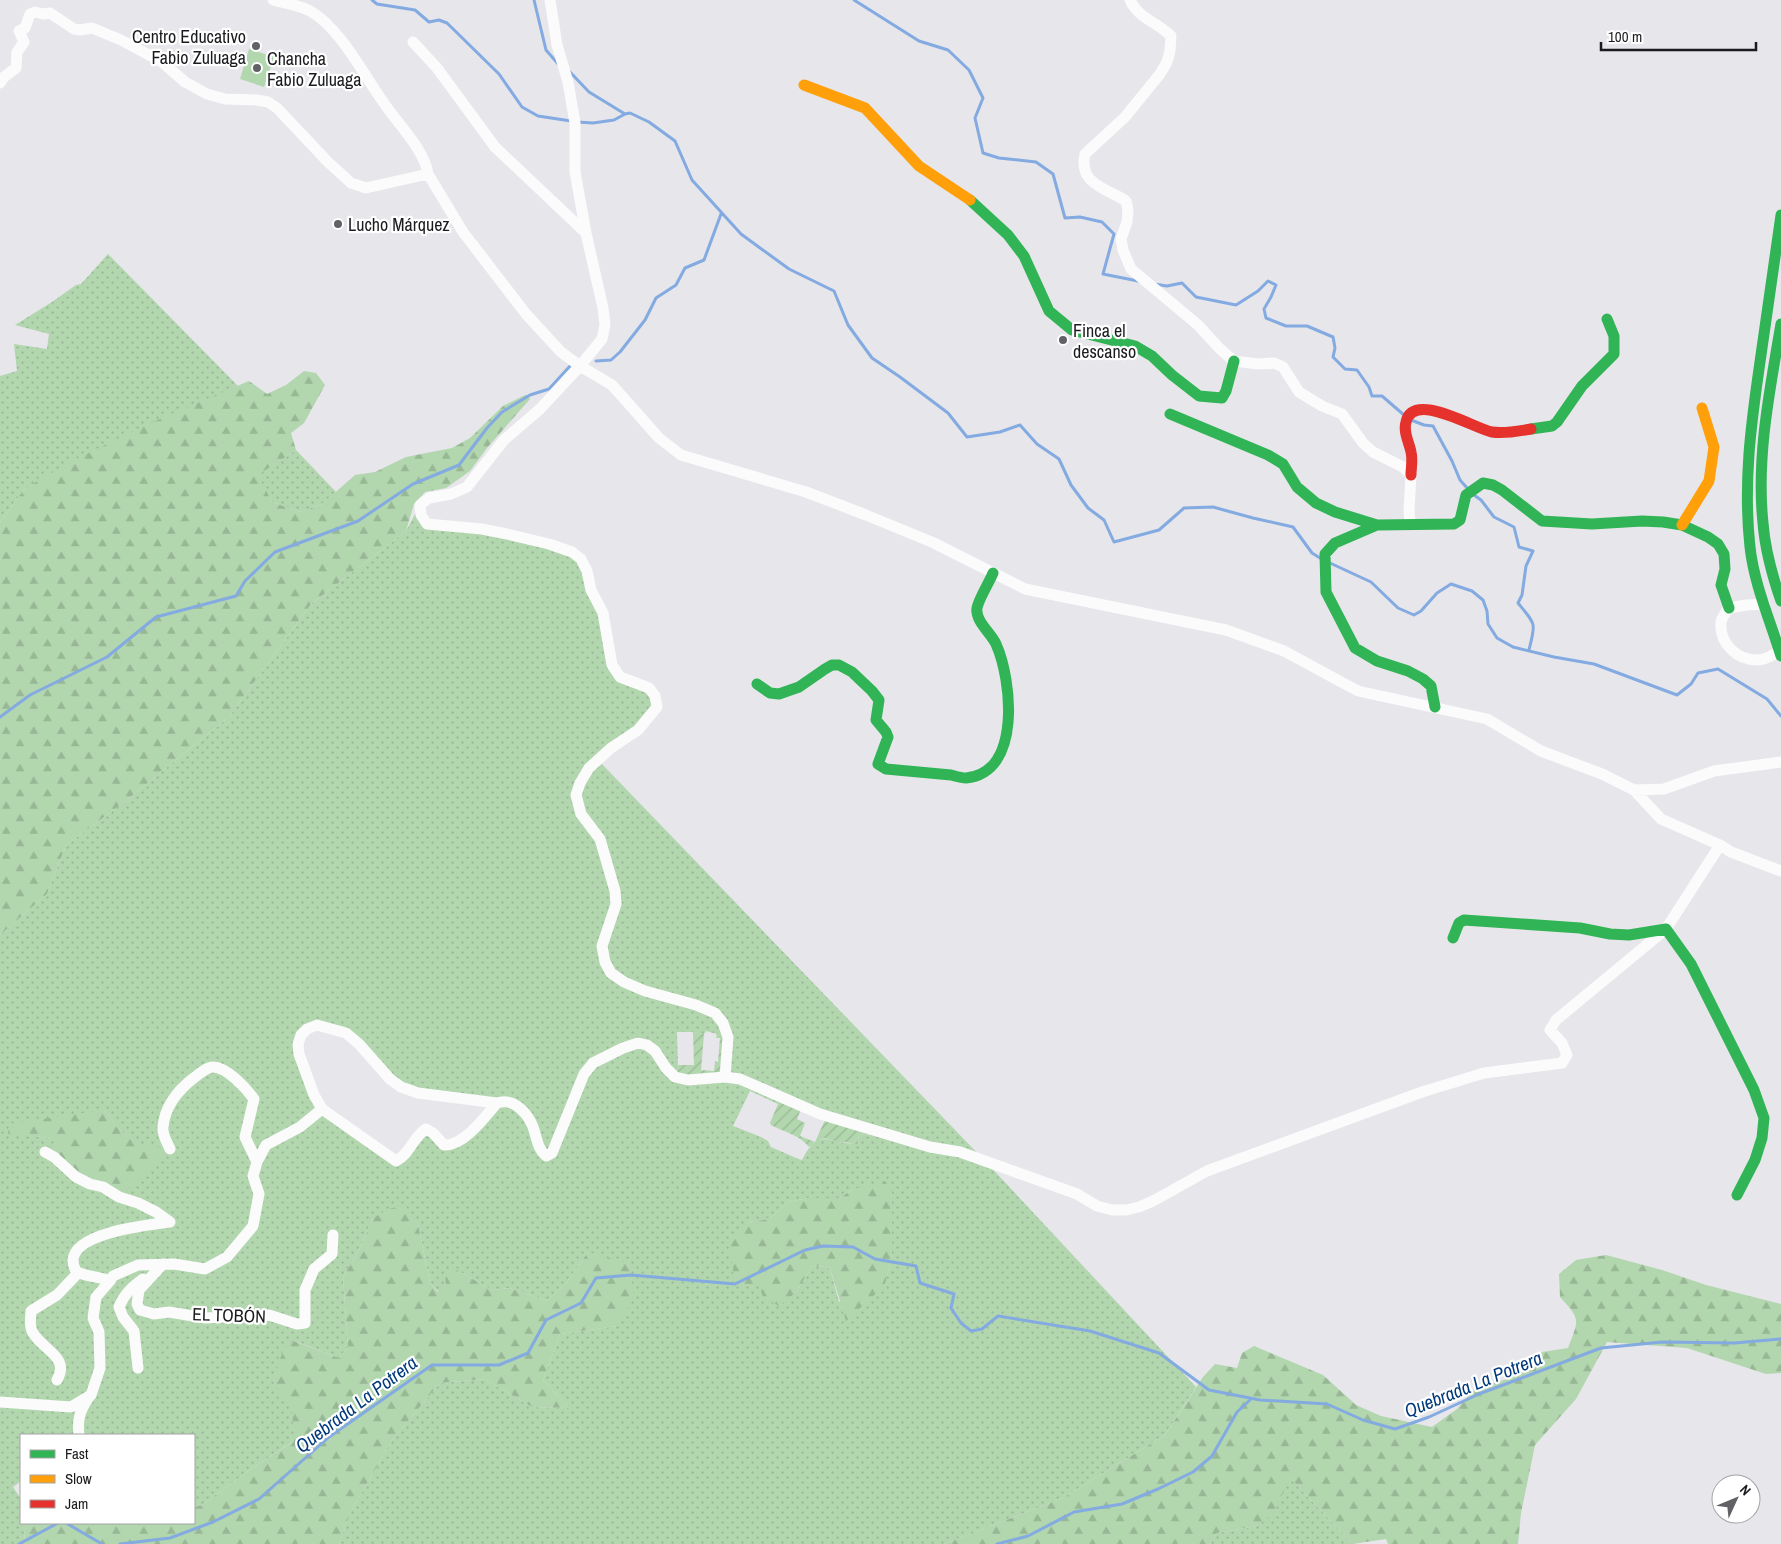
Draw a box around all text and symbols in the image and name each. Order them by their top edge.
scale bar [1601,20,1756,52]
place label: Centro Educativo Fabio Zuluaga [132,24,246,70]
text: 100 m [1608,26,1642,47]
marker: Centro Educativo Fabio Zuluaga [250,40,262,52]
place label: Chancha Fabio Zuluaga [267,46,361,92]
marker: Chancha Fabio Zuluaga [251,62,263,74]
place label: Lucho Márquez [348,212,450,237]
marker: Lucho Márquez [332,218,344,230]
place label: Finca el descanso [1073,318,1136,364]
marker: Finca el descanso [1057,334,1069,346]
street label: EL TOBÓN [192,1301,266,1329]
water label: Quebrada La Potrera [1400,1344,1546,1423]
water label: Quebrada La Potrera [290,1349,423,1458]
legend [20,1434,195,1524]
text: Fast [65,1443,89,1464]
text: Slow [65,1468,92,1489]
north arrow [1711,1474,1761,1524]
text: N [1736,1481,1755,1499]
text: Jam [65,1493,88,1514]

